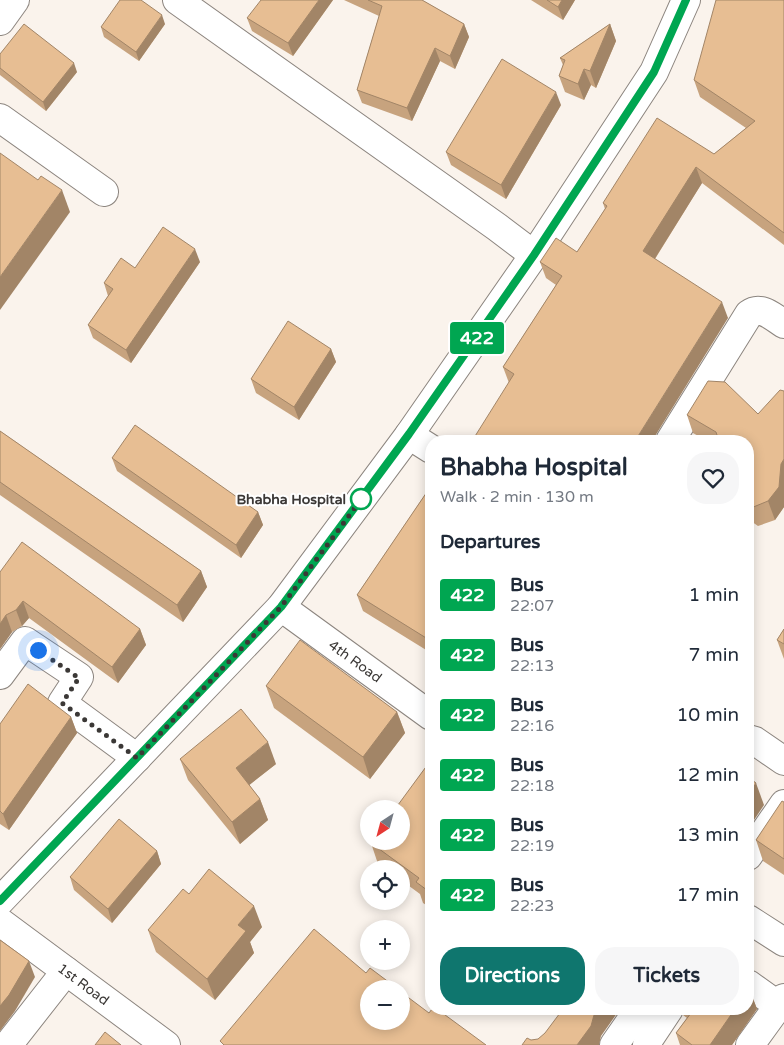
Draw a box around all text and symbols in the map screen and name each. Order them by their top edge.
line badge: 422 [448,322,506,354]
text: 422 [460,327,494,349]
button: heart [687,452,739,504]
text: Bhabha Hospital [440,453,628,482]
text: Walk · 2 min · 130 m [440,487,594,507]
marker: Bhabha Hospital [350,488,372,510]
place label: Bhabha Hospital [237,491,346,508]
text: Departures [440,531,540,553]
text: Bus [510,574,544,596]
text: 422 [451,584,484,606]
text: 1 min [688,584,739,606]
text: 22:07 [510,596,554,616]
text: Bus [510,634,544,656]
street label: 4th Road [325,637,385,686]
your location [26,638,51,663]
text: 422 [451,644,484,666]
text: 7 min [688,644,739,666]
text: 22:13 [510,656,554,676]
text: Bus [510,694,544,716]
text: 422 [451,704,484,726]
text: 10 min [676,704,739,726]
text: 22:16 [510,716,554,736]
text: Bus [510,754,544,776]
text: 422 [451,764,484,786]
text: 12 min [676,764,739,786]
text: 22:18 [510,776,554,796]
north arrow [360,800,410,850]
map controls [360,800,410,1030]
text: Bus [510,814,544,836]
text: 422 [451,824,484,846]
text: 13 min [676,824,739,846]
text: 22:19 [510,836,554,856]
button: locate [360,860,410,910]
text: Bus [510,874,544,896]
text: 422 [451,884,484,906]
text: 17 min [676,884,739,906]
text: 22:23 [510,896,554,916]
button: + [360,920,410,970]
button: Directions [440,947,585,1005]
button: Tickets [595,947,739,1005]
street label: 1st Road [54,960,112,1009]
button: − [360,980,410,1030]

